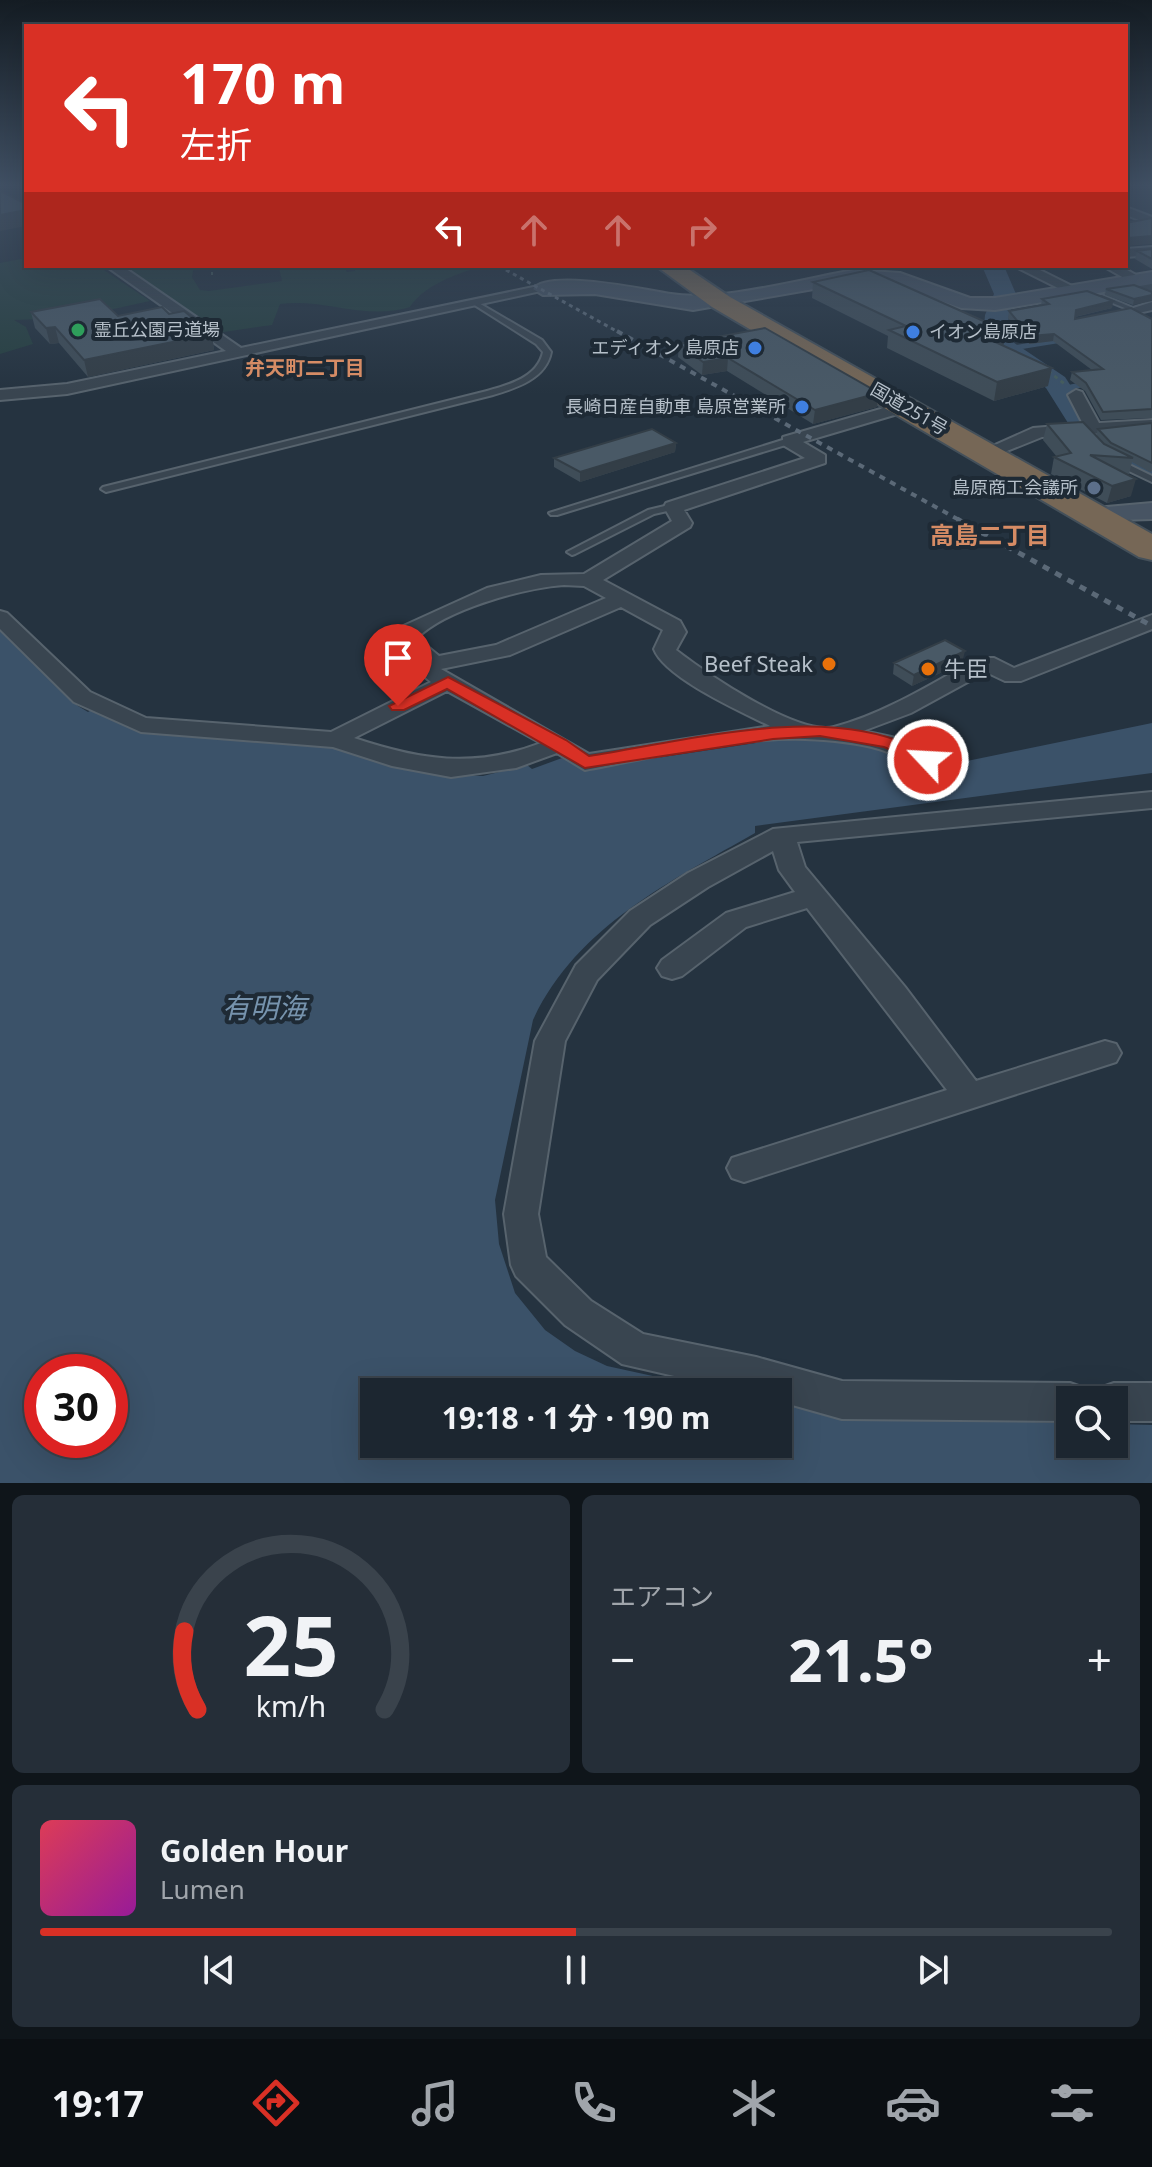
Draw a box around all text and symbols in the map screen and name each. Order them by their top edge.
text: 170 m [180,44,345,120]
icon: left [48,56,152,160]
text: 左折 [180,120,252,169]
icon: left [428,208,472,252]
icon: ahead [512,208,556,252]
icon: ahead [596,208,640,252]
icon: right [680,208,724,252]
place label: 霊丘公園弓道場 [94,317,220,341]
place label: イオン島原店 [929,319,1037,343]
marker: 霊丘公園弓道場 [69,321,87,339]
marker: イオン島原店 [904,323,922,341]
place label: エディオン 島原店 [592,335,739,359]
marker: エディオン 島原店 [746,339,764,357]
district label: 弁天町二丁目 [245,354,365,381]
street label: 国道251号 [867,377,952,440]
place label: 長崎日産自動車 島原営業所 [565,394,786,418]
marker: 長崎日産自動車 島原営業所 [793,398,811,416]
place label: 島原商工会議所 [952,475,1078,499]
marker: 島原商工会議所 [1085,479,1103,497]
district label: 高島二丁目 [930,518,1050,551]
pin [364,624,432,706]
icon: arrive [376,636,420,680]
place label: Beef Steak [704,648,813,678]
place label: 牛臣 [944,653,988,683]
marker: Beef Steak [820,655,838,673]
marker: 牛臣 [919,660,937,678]
position arrow [886,718,970,802]
water label: 有明海 [222,988,310,1026]
speed limit sign: 30 [24,1354,128,1458]
map controls [1056,1386,1128,1458]
button: search [1056,1386,1128,1458]
text: 19:18 · 1 分 · 190 m [442,1397,710,1438]
text: エアコン [610,1578,714,1614]
text: 25 [243,1587,339,1700]
text: 21.5° [788,1618,934,1700]
text: − [610,1629,635,1689]
text: + [1087,1629,1112,1689]
text: km/h [256,1686,326,1725]
text: Golden Hour [160,1830,348,1871]
text: Lumen [160,1871,245,1907]
icon: previous [197,1948,241,1992]
icon: pause [554,1948,598,1992]
icon: next [911,1948,955,1992]
icon: directions [248,2075,304,2131]
icon: music [407,2075,463,2131]
icon: phone [566,2075,622,2131]
icon: climate [726,2075,782,2131]
icon: car [885,2075,941,2131]
icon: filters [1044,2075,1100,2131]
text: 19:17 [52,2079,144,2128]

